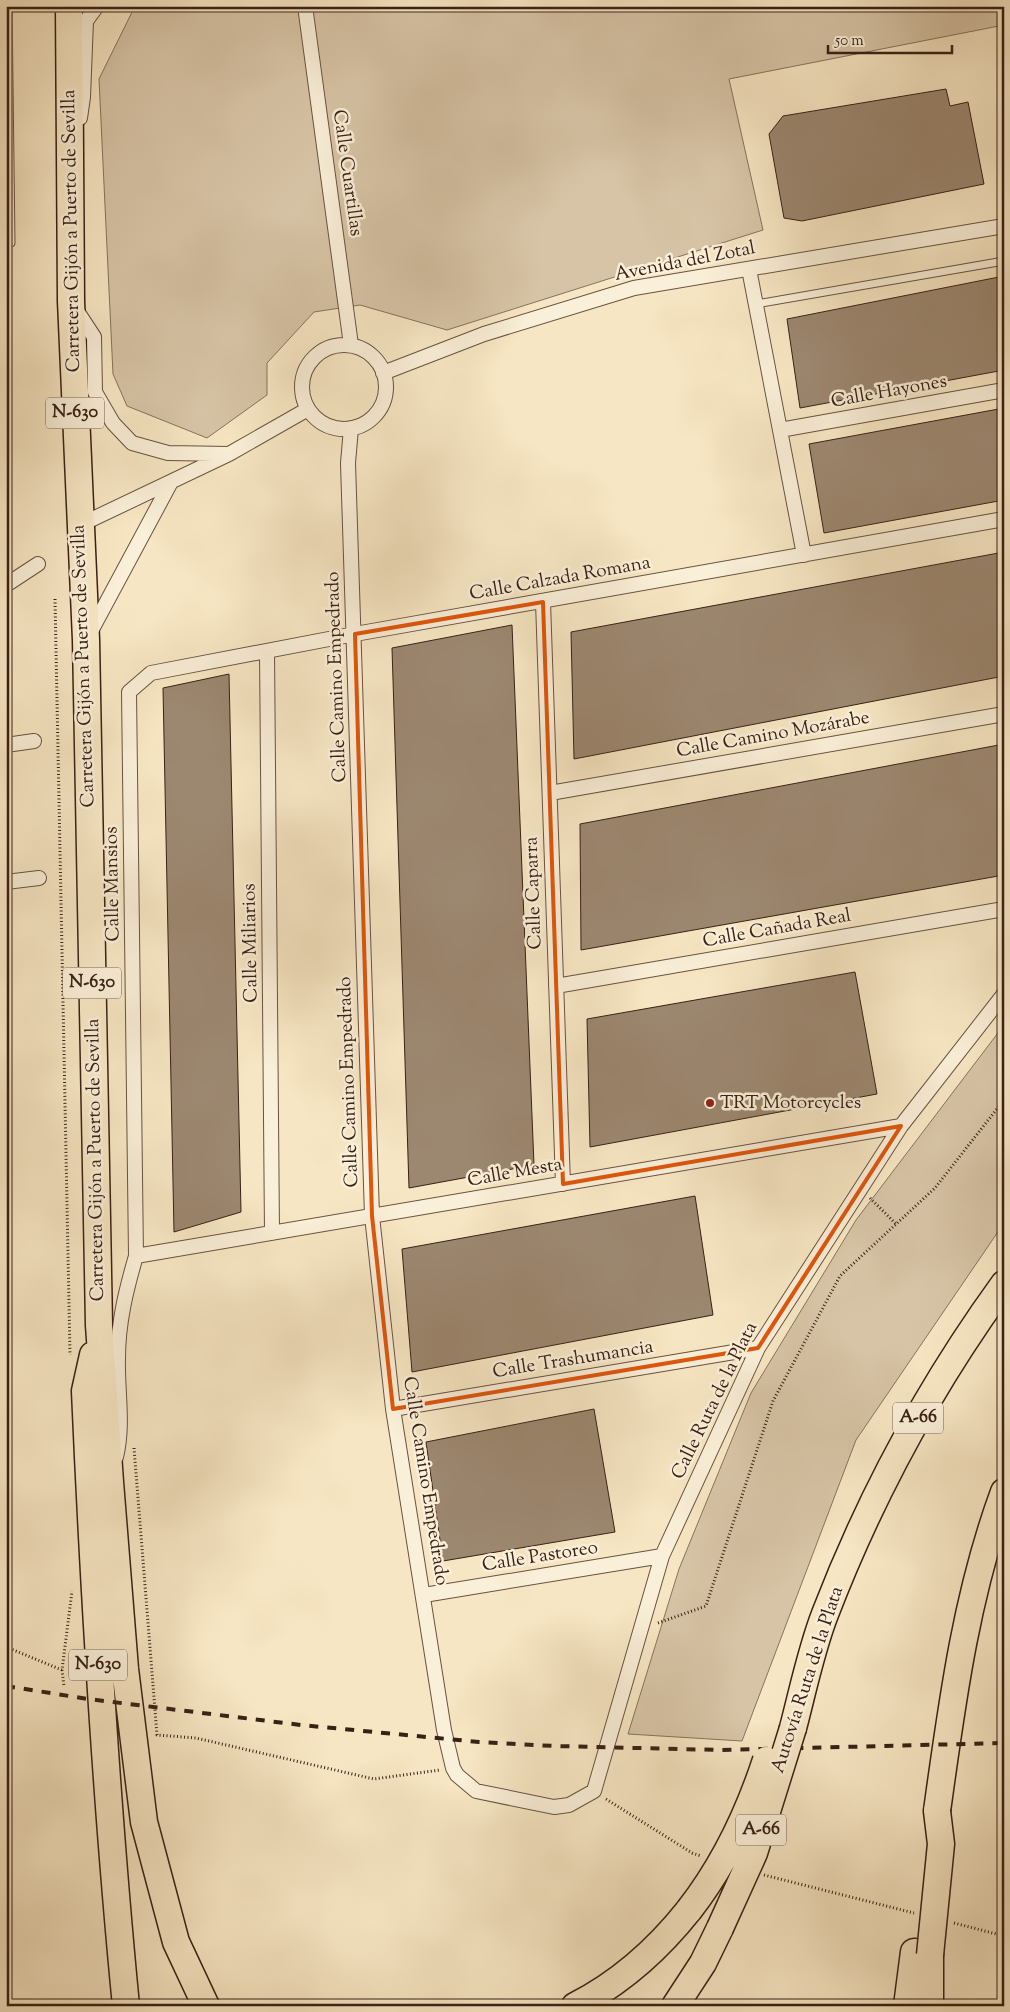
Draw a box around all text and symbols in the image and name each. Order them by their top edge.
scale bar [828,22,951,54]
text: 50 m [834,31,864,52]
street label: Carretera Gijón a Puerto de Sevilla [56,89,88,373]
street label: Calle Cuartillas [325,108,369,238]
street label: Avenida del Zotal [612,235,758,289]
street label: Calle Hayones [829,369,949,415]
road number: N-630 [46,398,104,428]
street label: Carretera Gijón a Puerto de Sevilla [66,524,102,808]
street label: Calle Calzada Romana [467,550,653,608]
street label: Calle Camino Empedrado [320,571,354,783]
street label: Calle Camino Mozárabe [674,705,872,765]
street label: Calle Mansios [98,826,128,942]
street label: Calle Caparra [519,836,549,950]
street label: Calle Miliarios [236,883,266,1003]
street label: Calle Cañada Real [701,903,853,955]
road number: N-630 [63,968,121,998]
street label: Calle Camino Empedrado [332,976,366,1188]
street label: Carretera Gijón a Puerto de Sevilla [80,1018,112,1302]
place label: TRT Motorcycles [720,1090,861,1117]
marker: TRT Motorcycles [704,1097,716,1109]
street label: Calle Mesta [465,1151,565,1195]
street label: Calle Ruta de la Plata [665,1318,765,1484]
street label: Calle Trashumancia [491,1334,656,1386]
street label: Calle Camino Empedrado [395,1375,455,1587]
road number: A-66 [893,1402,943,1434]
street label: Calle Pastoreo [480,1535,600,1579]
street label: Autovía Ruta de la Plata [765,1583,851,1777]
road number: N-630 [69,1650,127,1680]
road number: A-66 [736,1814,786,1846]

